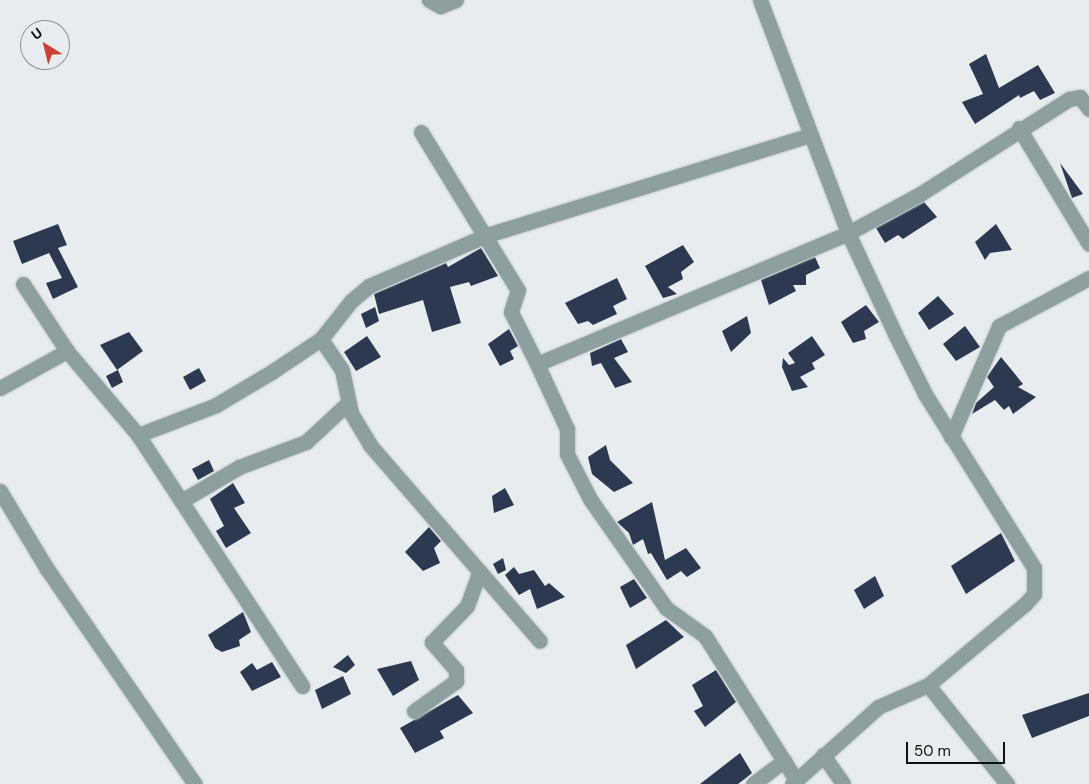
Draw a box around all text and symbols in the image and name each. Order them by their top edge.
north arrow [20,20,70,70]
text: U [28,24,46,44]
scale bar [909,732,1008,764]
text: 50 m [914,741,951,761]

